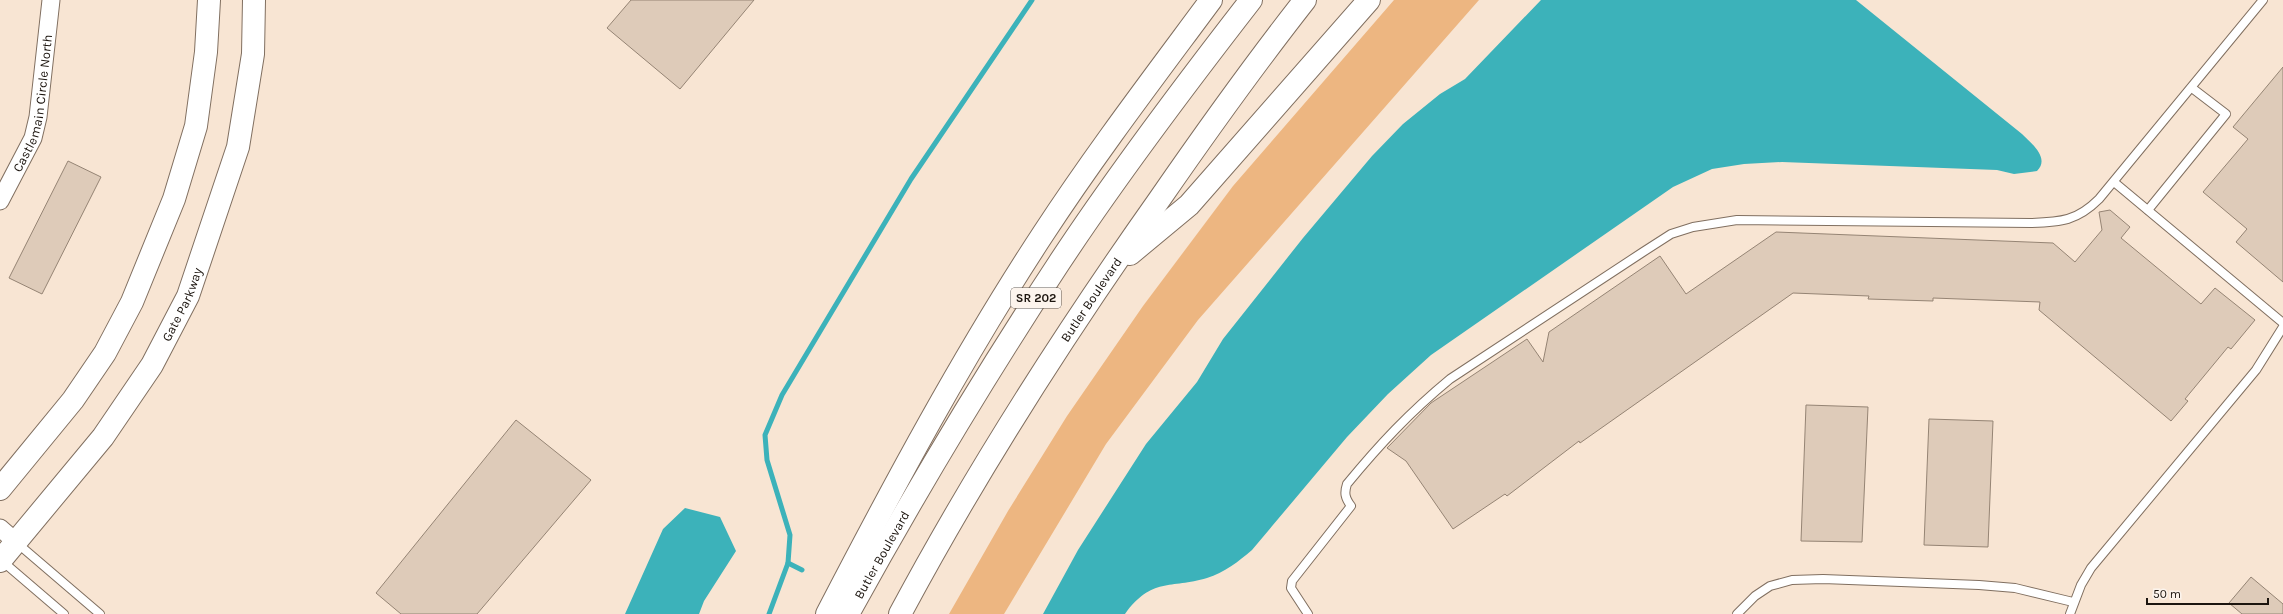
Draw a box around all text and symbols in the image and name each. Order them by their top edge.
street label: Castlemain Circle North [10,34,55,174]
street label: Butler Boulevard [1057,255,1125,345]
street label: Gate Parkway [159,266,205,344]
road number: SR 202 [1011,288,1061,308]
street label: Butler Boulevard [851,508,913,601]
scale bar [2147,580,2268,606]
text: 50 m [2153,587,2181,601]

